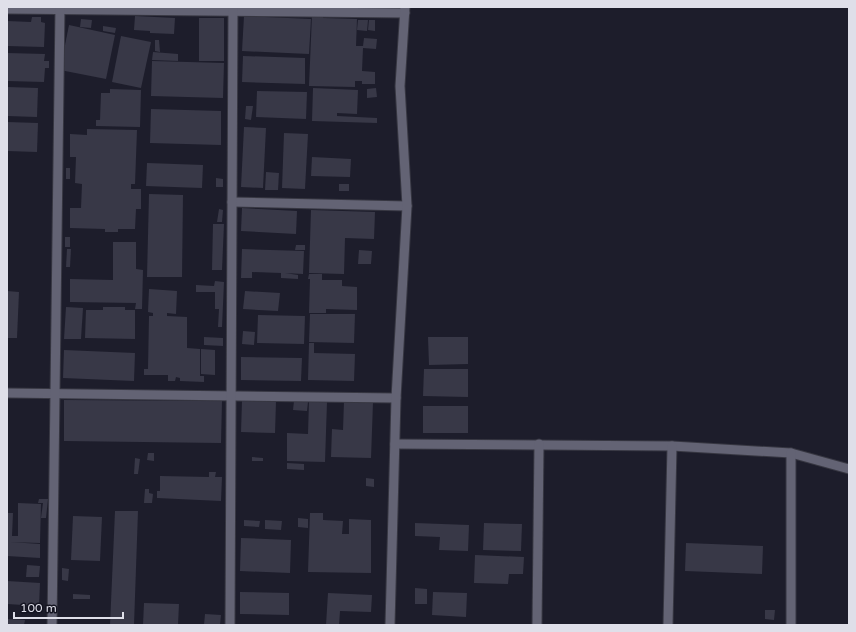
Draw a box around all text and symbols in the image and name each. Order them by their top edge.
scale bar [14,594,123,620]
text: 100 m [20,601,57,615]

